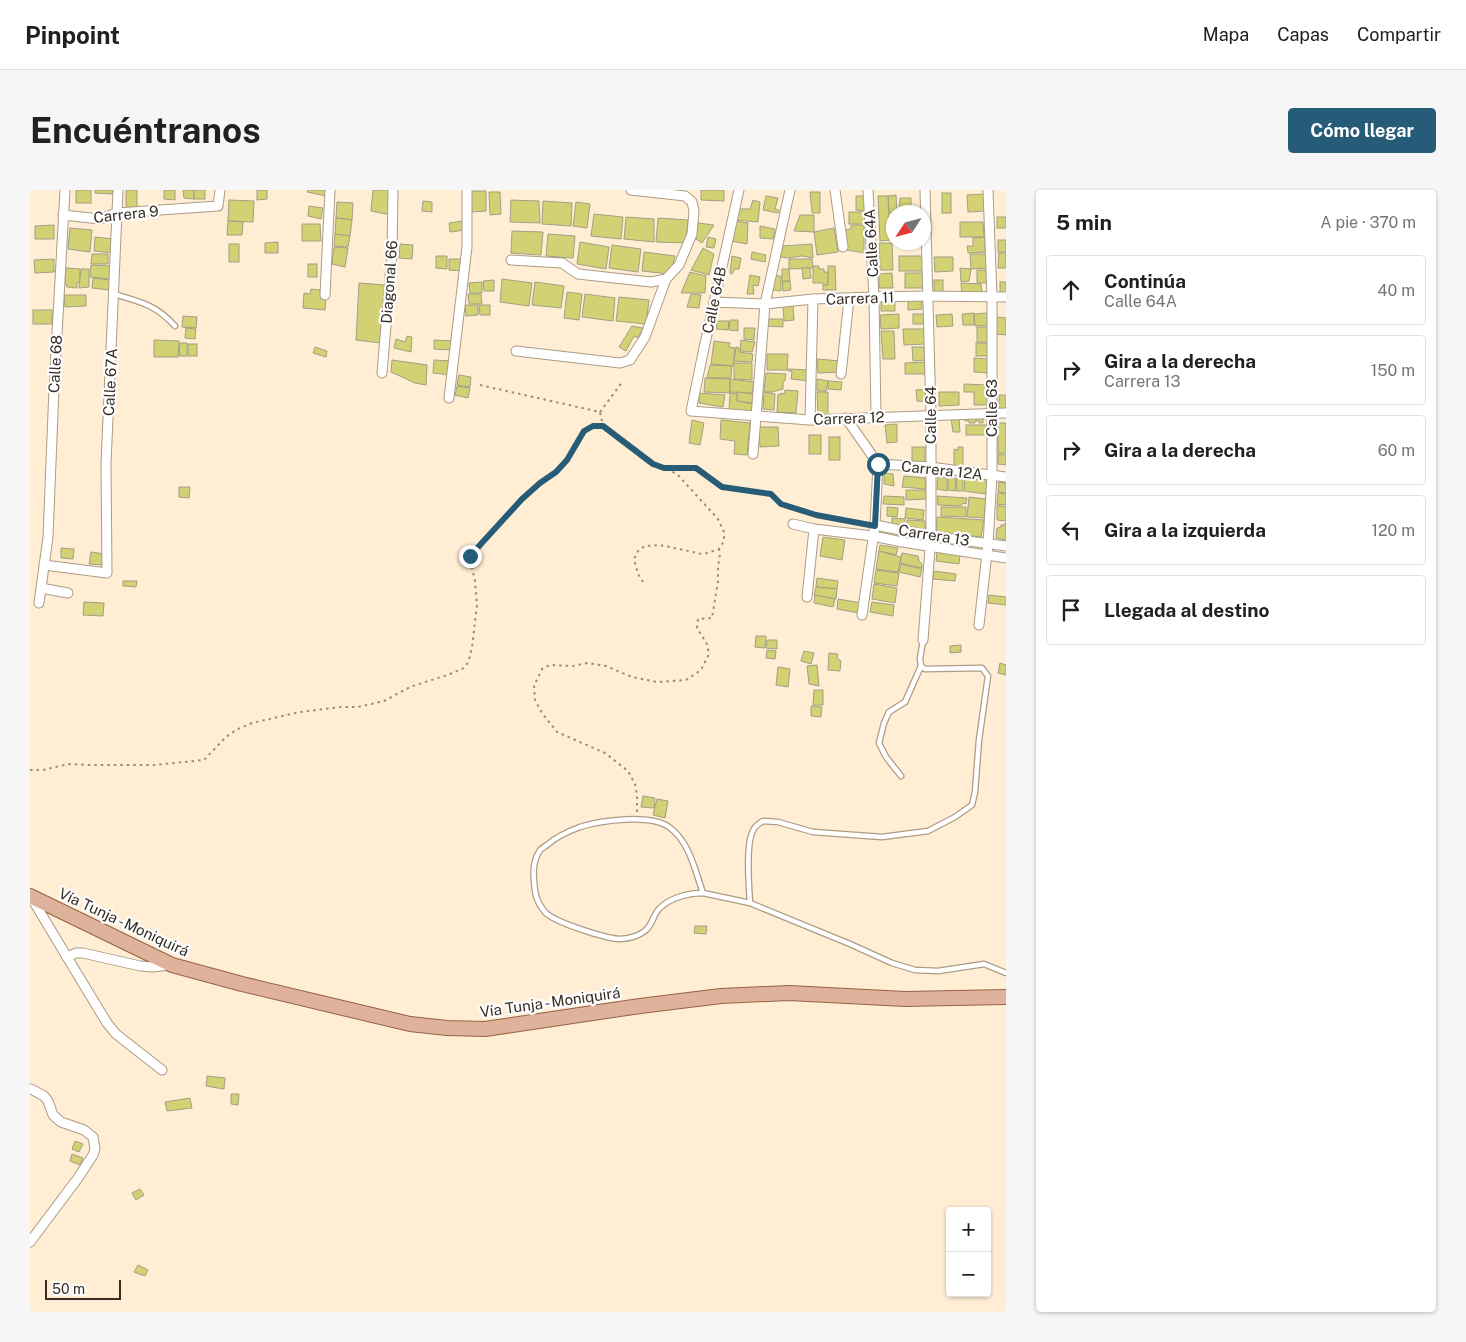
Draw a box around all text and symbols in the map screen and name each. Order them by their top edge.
text: Pinpoint [25,21,120,49]
text: Mapa [1203,24,1249,45]
text: Capas [1277,24,1329,45]
text: Compartir [1357,24,1441,45]
button: Cómo llegar [1288,108,1436,153]
text: Encuéntranos [30,110,261,151]
street label: Carrera 9 [93,202,159,226]
north arrow [886,205,931,250]
street label: Calle 64A [861,208,881,278]
text: 5 min [1056,210,1112,235]
text: A pie · 370 m [1320,213,1416,232]
street label: Diagonal 66 [378,240,400,324]
street label: Calle 64B [699,265,729,335]
text: Continúa [1104,270,1186,292]
icon: ahead [1057,276,1085,304]
text: 40 m [1377,281,1415,300]
street label: Carrera 11 [826,288,894,308]
text: Calle 64A [1104,292,1177,311]
street label: Calle 68 [45,335,65,393]
street label: Calle 67A [100,347,120,416]
text: Gira a la derecha [1104,350,1256,372]
icon: right [1057,356,1085,384]
text: 150 m [1371,361,1415,380]
text: Carrera 13 [1104,372,1181,391]
street label: Calle 63 [983,379,1000,437]
street label: Calle 64 [922,386,939,444]
street label: Carrera 12 [813,408,885,428]
icon: right [1057,436,1085,464]
text: Gira a la derecha [1104,439,1256,461]
text: 60 m [1378,441,1415,460]
route start [867,453,890,476]
street label: Carrera 12A [900,457,984,483]
icon: left [1057,516,1085,544]
text: Gira a la izquierda [1104,519,1266,541]
street label: Carrera 13 [897,521,971,549]
text: 120 m [1371,521,1415,540]
route end [459,545,482,568]
icon: arrive [1057,596,1085,624]
text: Llegada al destino [1104,599,1269,621]
street label: Vía Tunja - Moniquirá [56,884,192,960]
street label: Vía Tunja - Moniquirá [479,984,621,1020]
map controls [946,1207,991,1297]
button: + [946,1207,991,1252]
button: − [946,1252,991,1297]
scale bar [45,1277,121,1300]
text: 50 m [52,1281,85,1297]

